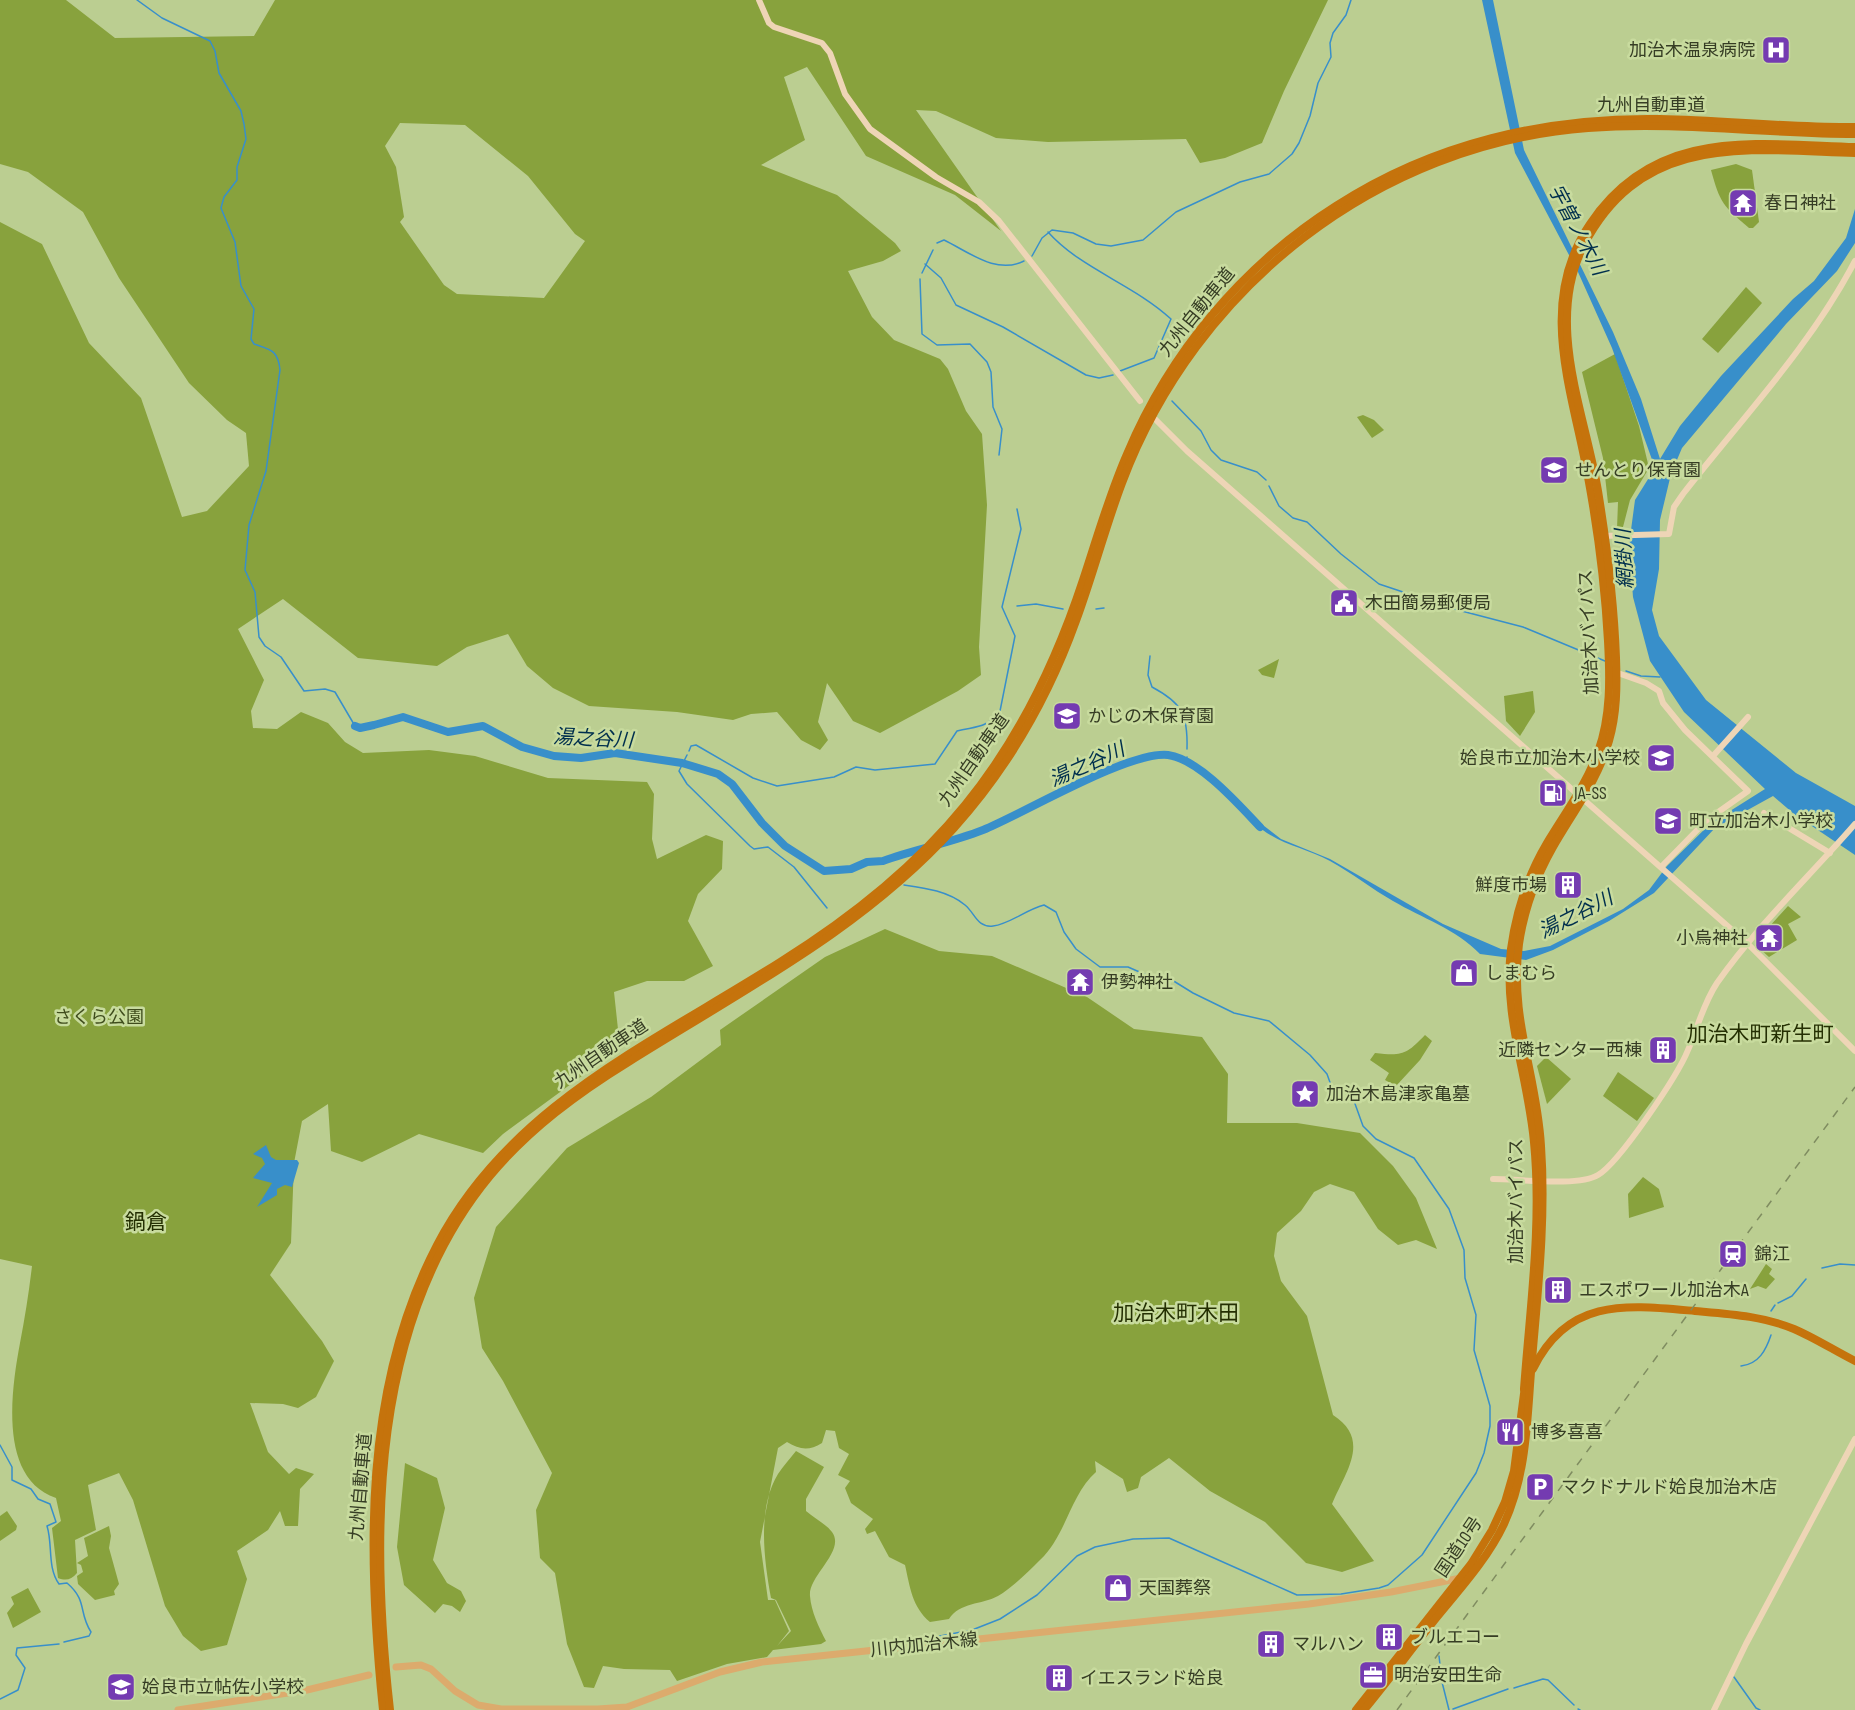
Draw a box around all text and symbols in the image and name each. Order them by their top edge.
hospital icon: 加治木温泉病院 [1760,34,1792,66]
place label: 加治木温泉病院 [1629,40,1755,61]
street label: 九州自動車道 [1597,95,1705,116]
water label: 宇曽ノ木川 [1543,180,1612,282]
temple icon: 春日神社 [1727,187,1759,219]
place label: 春日神社 [1764,193,1836,214]
street label: 九州自動車道 [1155,263,1239,361]
school or university icon: せんとり保育園 [1538,454,1570,486]
place label: せんとり保育園 [1575,460,1701,481]
water label: 網掛川 [1611,526,1639,590]
street label: 加治木バイパス [1575,569,1603,695]
public building icon: 木田簡易郵便局 [1328,587,1360,619]
place label: 木田簡易郵便局 [1365,593,1491,614]
school or university icon: かじの木保育園 [1051,700,1083,732]
place label: かじの木保育園 [1088,706,1214,727]
street label: 九州自動車道 [934,710,1014,810]
water label: 湯之谷川 [552,725,636,753]
water label: 湯之谷川 [1046,737,1130,792]
school or university icon: 姶良市立加治木小学校 [1645,742,1677,774]
place label: 姶良市立加治木小学校 [1460,748,1640,769]
fuel station icon: JA-SS [1537,777,1569,809]
place label: JA-SS [1573,783,1607,804]
school or university icon: 町立加治木小学校 [1652,805,1684,837]
place label: 町立加治木小学校 [1689,811,1833,832]
building icon: 鮮度市場 [1552,869,1584,901]
place label: 鮮度市場 [1475,875,1547,896]
water label: 湯之谷川 [1535,885,1619,944]
temple icon: 小烏神社 [1753,922,1785,954]
place label: 小烏神社 [1676,928,1748,949]
shop icon: しまむら [1448,957,1480,989]
place label: しまむら [1485,963,1557,984]
temple icon: 伊勢神社 [1064,966,1096,998]
place label: 伊勢神社 [1101,972,1173,993]
park label: さくら公園 [54,1007,144,1028]
street label: 九州自動車道 [550,1015,652,1093]
district label: 加治木町新生町 [1687,1022,1834,1047]
building icon: 近隣センター西棟 [1647,1034,1679,1066]
place label: 近隣センター西棟 [1498,1040,1642,1061]
place icon: 加治木島津家亀墓 [1289,1078,1321,1110]
place label: 加治木島津家亀墓 [1326,1084,1470,1105]
street label: 加治木バイパス [1506,1138,1527,1264]
district label: 鍋倉 [125,1210,167,1235]
station icon: 錦江 [1717,1238,1749,1270]
place label: 錦江 [1754,1244,1790,1265]
building icon: エスポワール加治木A [1542,1274,1574,1306]
place label: エスポワール加治木A [1579,1280,1749,1301]
district label: 加治木町木田 [1113,1301,1239,1326]
restaurant icon: 博多喜喜 [1494,1416,1526,1448]
place label: 博多喜喜 [1531,1422,1603,1443]
street label: 九州自動車道 [346,1432,376,1542]
parking icon: マクドナルド姶良加治木店 [1524,1471,1556,1503]
place label: マクドナルド姶良加治木店 [1561,1477,1777,1498]
street label: 国道10号 [1431,1513,1487,1581]
shop icon: 天国葬祭 [1102,1572,1134,1604]
place label: 天国葬祭 [1139,1578,1211,1599]
building icon: ブルエコー [1373,1621,1405,1653]
place label: ブルエコー [1410,1627,1500,1648]
building icon: マルハン [1255,1628,1287,1660]
street label: 川内加治木線 [869,1629,979,1661]
place label: マルハン [1292,1634,1364,1655]
office icon: 明治安田生命 [1357,1659,1389,1691]
building icon: イエスランド姶良 [1043,1662,1075,1694]
place label: 明治安田生命 [1394,1665,1502,1686]
place label: イエスランド姶良 [1080,1668,1224,1689]
school or university icon: 姶良市立帖佐小学校 [105,1671,137,1703]
place label: 姶良市立帖佐小学校 [142,1677,304,1698]

